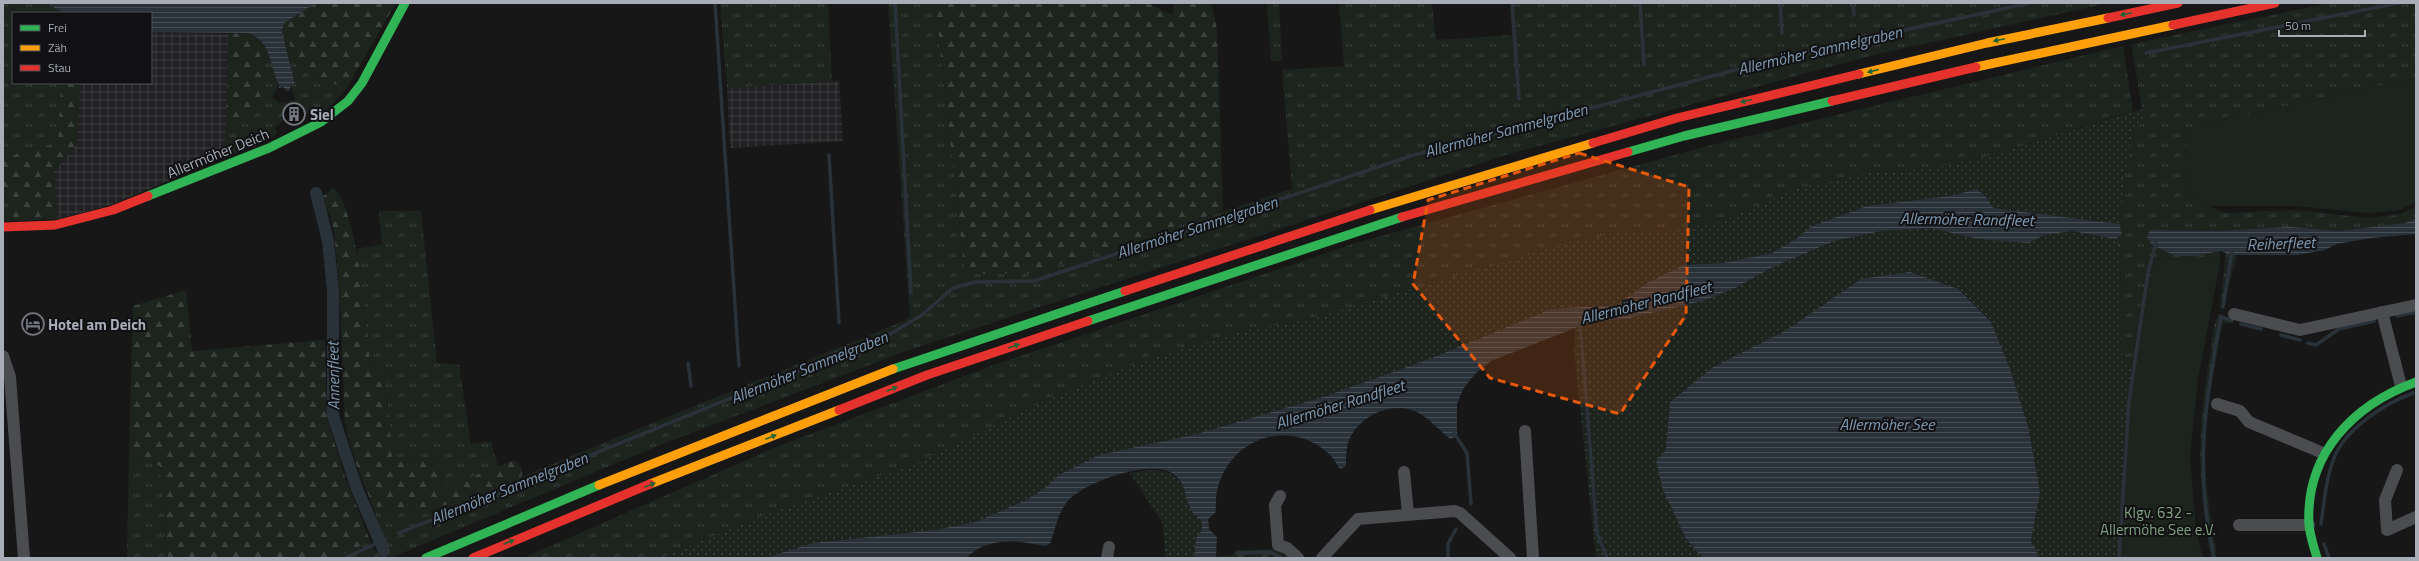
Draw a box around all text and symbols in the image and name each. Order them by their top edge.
one-way arrow [2120,11,2133,17]
legend [12,12,152,84]
scale bar [2279,12,2365,38]
text: 50 m [2285,16,2311,35]
text: Frei [48,18,67,37]
water label: Allermöher Sammelgraben [1736,19,1905,81]
text: Zäh [48,38,67,57]
one-way arrow [1993,38,2005,44]
text: Stau [48,58,71,77]
one-way arrow [1867,68,1879,74]
water label: Allermöher Sammelgraben [1422,96,1591,163]
one-way arrow [1740,99,1753,105]
building icon: Siel [281,101,307,127]
place label: Siel [310,103,334,126]
street label: Allermöher Deich [163,122,273,184]
water label: Allermöher Sammelgraben [1114,189,1281,264]
water label: Allermöher Randfleet [1900,206,2036,232]
water label: Reiherfleet [2246,230,2317,256]
water label: Allermöher Randfleet [1578,274,1716,330]
hotel icon: Hotel am Deich [20,311,46,337]
place label: Hotel am Deich [48,313,146,336]
water label: Allermöher Sammelgraben [727,324,892,410]
water label: Annenfleet [320,340,346,410]
one-way arrow [1009,343,1021,349]
water label: Allermöher Randfleet [1273,372,1409,435]
one-way arrow [886,386,898,392]
water label: Allermöher See [1839,412,1936,436]
one-way arrow [765,433,777,439]
water label: Allermöher Sammelgraben [427,445,592,531]
one-way arrow [644,481,656,487]
park label: Klgv. 632 - Allermöhe See e.V. [2100,501,2216,541]
one-way arrow [504,539,516,545]

